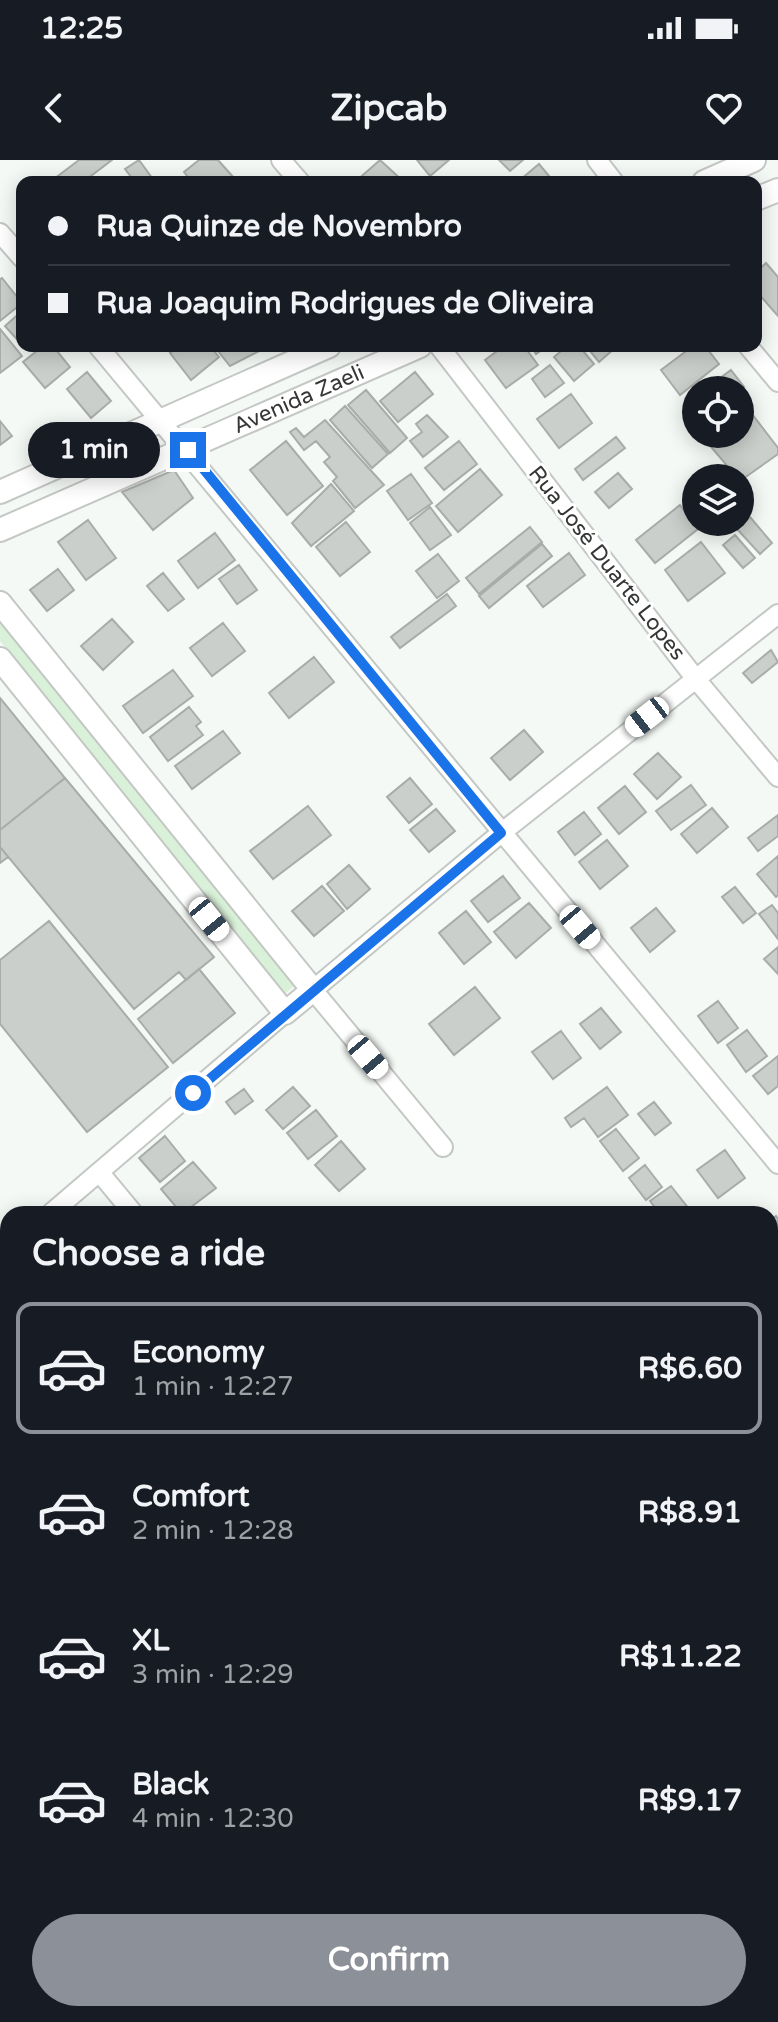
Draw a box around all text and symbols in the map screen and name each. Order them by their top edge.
text: 12:25 [40,10,123,47]
icon: back [32,86,76,130]
icon: heart [702,86,746,130]
text: Zipcab [331,87,447,130]
text: Rua Quinze de Novembro [96,208,462,245]
text: Rua Joaquim Rodrigues de Oliveira [96,285,594,322]
street label: Avenida Zaeli [229,359,368,439]
map controls [682,376,754,536]
button: locate [682,376,754,448]
callout: 1 min [28,422,160,478]
route end [170,432,206,468]
text: 1 min [59,434,129,465]
street label: Rua José Duarte Lopes [523,461,691,665]
button: layers [682,464,754,536]
car [621,693,673,741]
car [185,893,233,945]
car [555,901,605,953]
car [343,1031,393,1083]
route start [175,1075,211,1111]
text: Choose a ride [32,1232,265,1275]
icon: car [36,1332,108,1404]
text: Economy [132,1334,265,1371]
text: R$6.60 [638,1350,742,1387]
text: 1 min · 12:27 [132,1371,294,1402]
icon: car [36,1476,108,1548]
text: Comfort [132,1478,250,1515]
text: R$8.91 [638,1494,742,1531]
text: 2 min · 12:28 [132,1515,294,1546]
icon: car [36,1620,108,1692]
text: XL [132,1622,169,1659]
text: R$11.22 [619,1638,742,1675]
text: 3 min · 12:29 [132,1659,294,1690]
icon: car [36,1764,108,1836]
text: Black [132,1766,209,1803]
text: R$9.17 [638,1782,742,1819]
text: 4 min · 12:30 [132,1803,294,1834]
button: Confirm [32,1914,746,2006]

